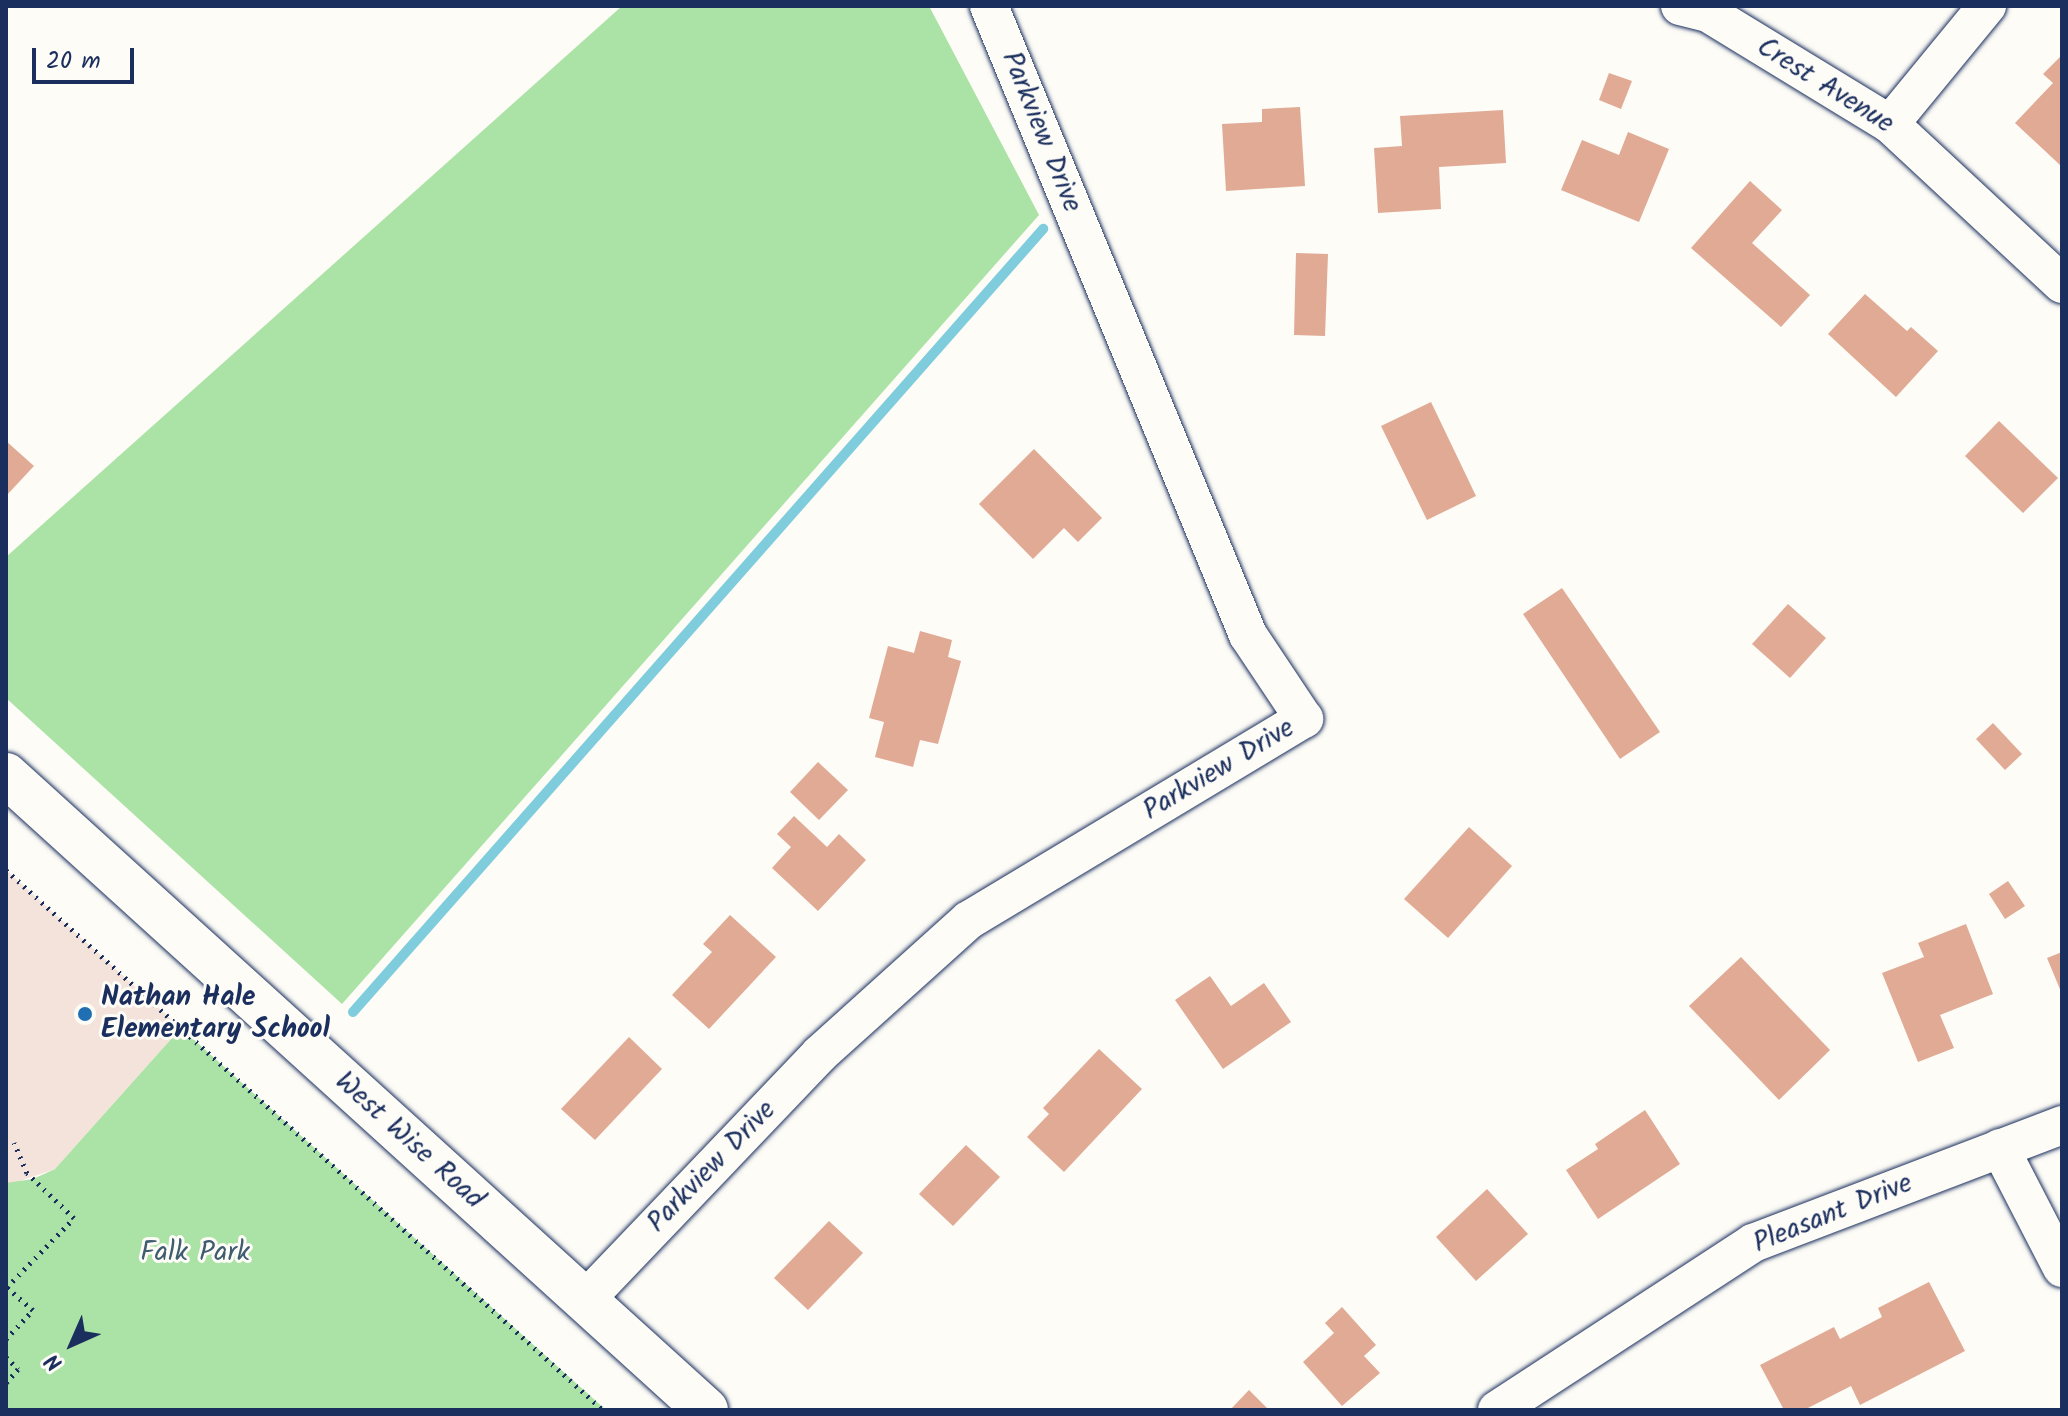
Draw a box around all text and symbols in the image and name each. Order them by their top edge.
street label: Crest Avenue [1750,31,1900,141]
scale bar [36,32,138,82]
text: 20 m [46,42,101,81]
street label: Parkview Drive [994,47,1088,217]
street label: Parkview Drive [1137,712,1301,828]
place label: Nathan Hale Elementary School [101,981,330,1047]
marker: Nathan Hale Elementary School [76,1005,94,1023]
street label: West Wise Road [328,1065,490,1217]
street label: Parkview Drive [641,1094,783,1240]
street label: Pleasant Drive [1749,1167,1917,1261]
park label: Falk Park [140,1236,250,1270]
north arrow [32,1304,112,1384]
text: N [37,1344,72,1379]

